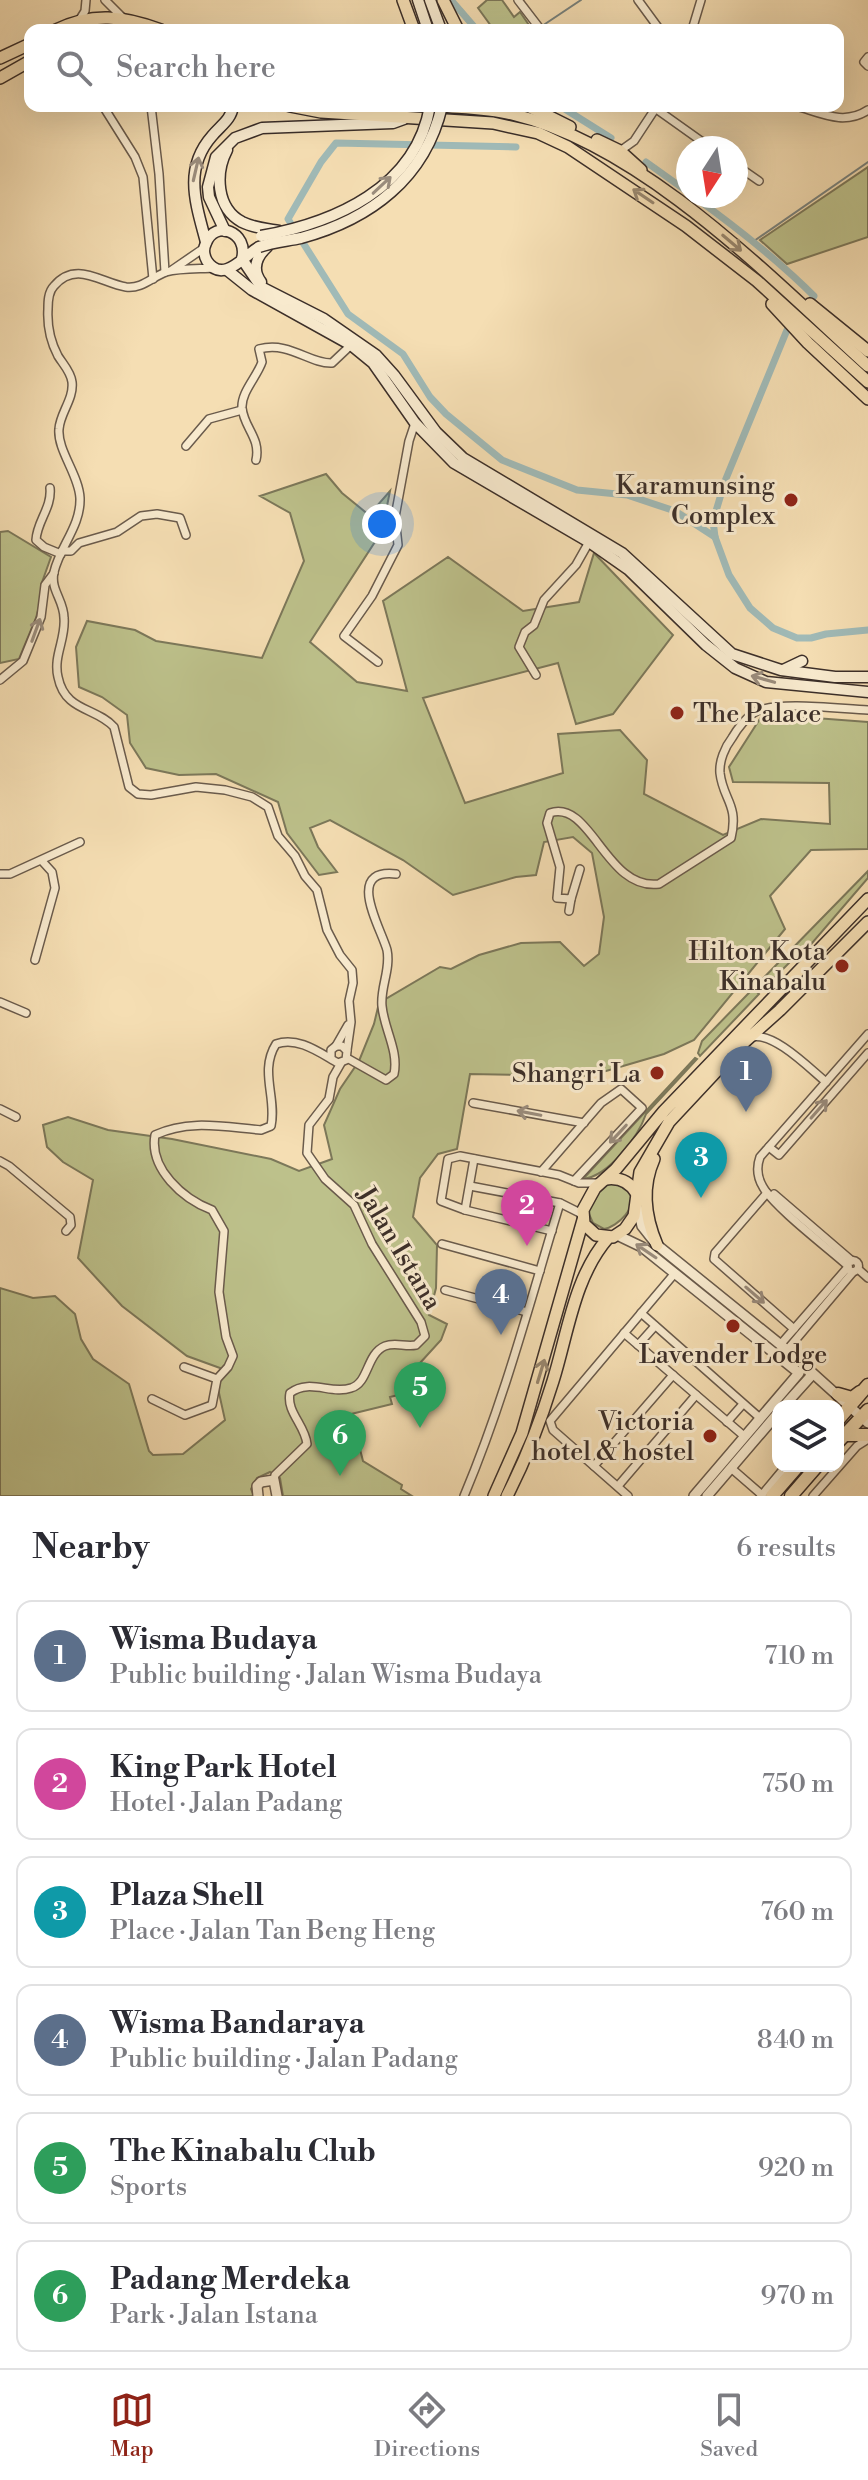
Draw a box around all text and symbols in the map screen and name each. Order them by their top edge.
search box [24,24,844,112]
icon: search [52,46,96,90]
text: Search here [116,49,276,87]
north arrow [676,136,748,208]
one-way arrow [189,156,204,182]
one-way arrow [372,177,392,195]
one-way arrow [632,188,654,204]
one-way arrow [721,234,742,252]
place label: Karamunsing Complex [616,470,776,532]
marker: Karamunsing Complex [782,491,800,509]
your location [362,504,402,544]
one-way arrow [30,618,44,643]
one-way arrow [751,671,777,686]
place label: The Palace [693,698,822,730]
marker: The Palace [668,704,686,722]
place label: Hilton Kota Kinabalu [689,936,827,998]
marker: Hilton Kota Kinabalu [833,957,851,975]
pin: 1 [720,1046,772,1112]
place label: Shangri La [512,1058,642,1090]
marker: Shangri La [648,1064,666,1082]
one-way arrow [810,1100,828,1120]
one-way arrow [516,1104,542,1119]
one-way arrow [608,1124,627,1144]
pin: 3 [675,1132,727,1198]
street label: Jalan Istana [349,1180,449,1317]
pin: 2 [501,1180,553,1246]
one-way arrow [635,1243,658,1259]
pin: 4 [475,1269,527,1335]
one-way arrow [744,1286,764,1304]
marker: Lavender Lodge [724,1317,742,1335]
place label: Lavender Lodge [639,1339,827,1371]
one-way arrow [534,1358,549,1384]
pin: 5 [394,1362,446,1428]
map controls [772,1400,844,1472]
button: layers [772,1400,844,1472]
place label: Victoria hotel & hostel [531,1406,695,1468]
pin: 6 [314,1410,366,1476]
marker: Victoria hotel & hostel [701,1427,719,1445]
text: Nearby [32,1527,150,1569]
text: 6 results [736,1532,836,1564]
text: Wisma Budaya [110,1621,317,1659]
text: 1 [54,1640,66,1672]
text: 710 m [764,1640,834,1672]
text: Public building · Jalan Wisma Budaya [110,1659,542,1691]
text: King Park Hotel [110,1749,337,1787]
text: 2 [52,1768,68,1800]
text: 750 m [762,1768,834,1800]
text: Hotel · Jalan Padang [110,1787,342,1819]
text: Plaza Shell [110,1877,264,1915]
text: 3 [52,1896,68,1928]
text: 760 m [761,1896,834,1928]
text: Place · Jalan Tan Beng Heng [110,1915,435,1947]
text: Wisma Bandaraya [110,2005,365,2043]
text: 4 [51,2024,69,2056]
text: 840 m [757,2024,834,2056]
text: Public building · Jalan Padang [110,2043,458,2075]
text: The Kinabalu Club [110,2133,376,2171]
text: 5 [52,2152,68,2184]
text: 920 m [758,2152,834,2184]
text: Sports [110,2171,187,2203]
text: Padang Merdeka [110,2261,350,2299]
text: 6 [52,2280,68,2312]
text: 970 m [760,2280,834,2312]
text: Park · Jalan Istana [110,2299,318,2331]
tab: Map [110,2388,154,2463]
tab: Directions [374,2388,480,2463]
tab: Saved [700,2388,758,2463]

